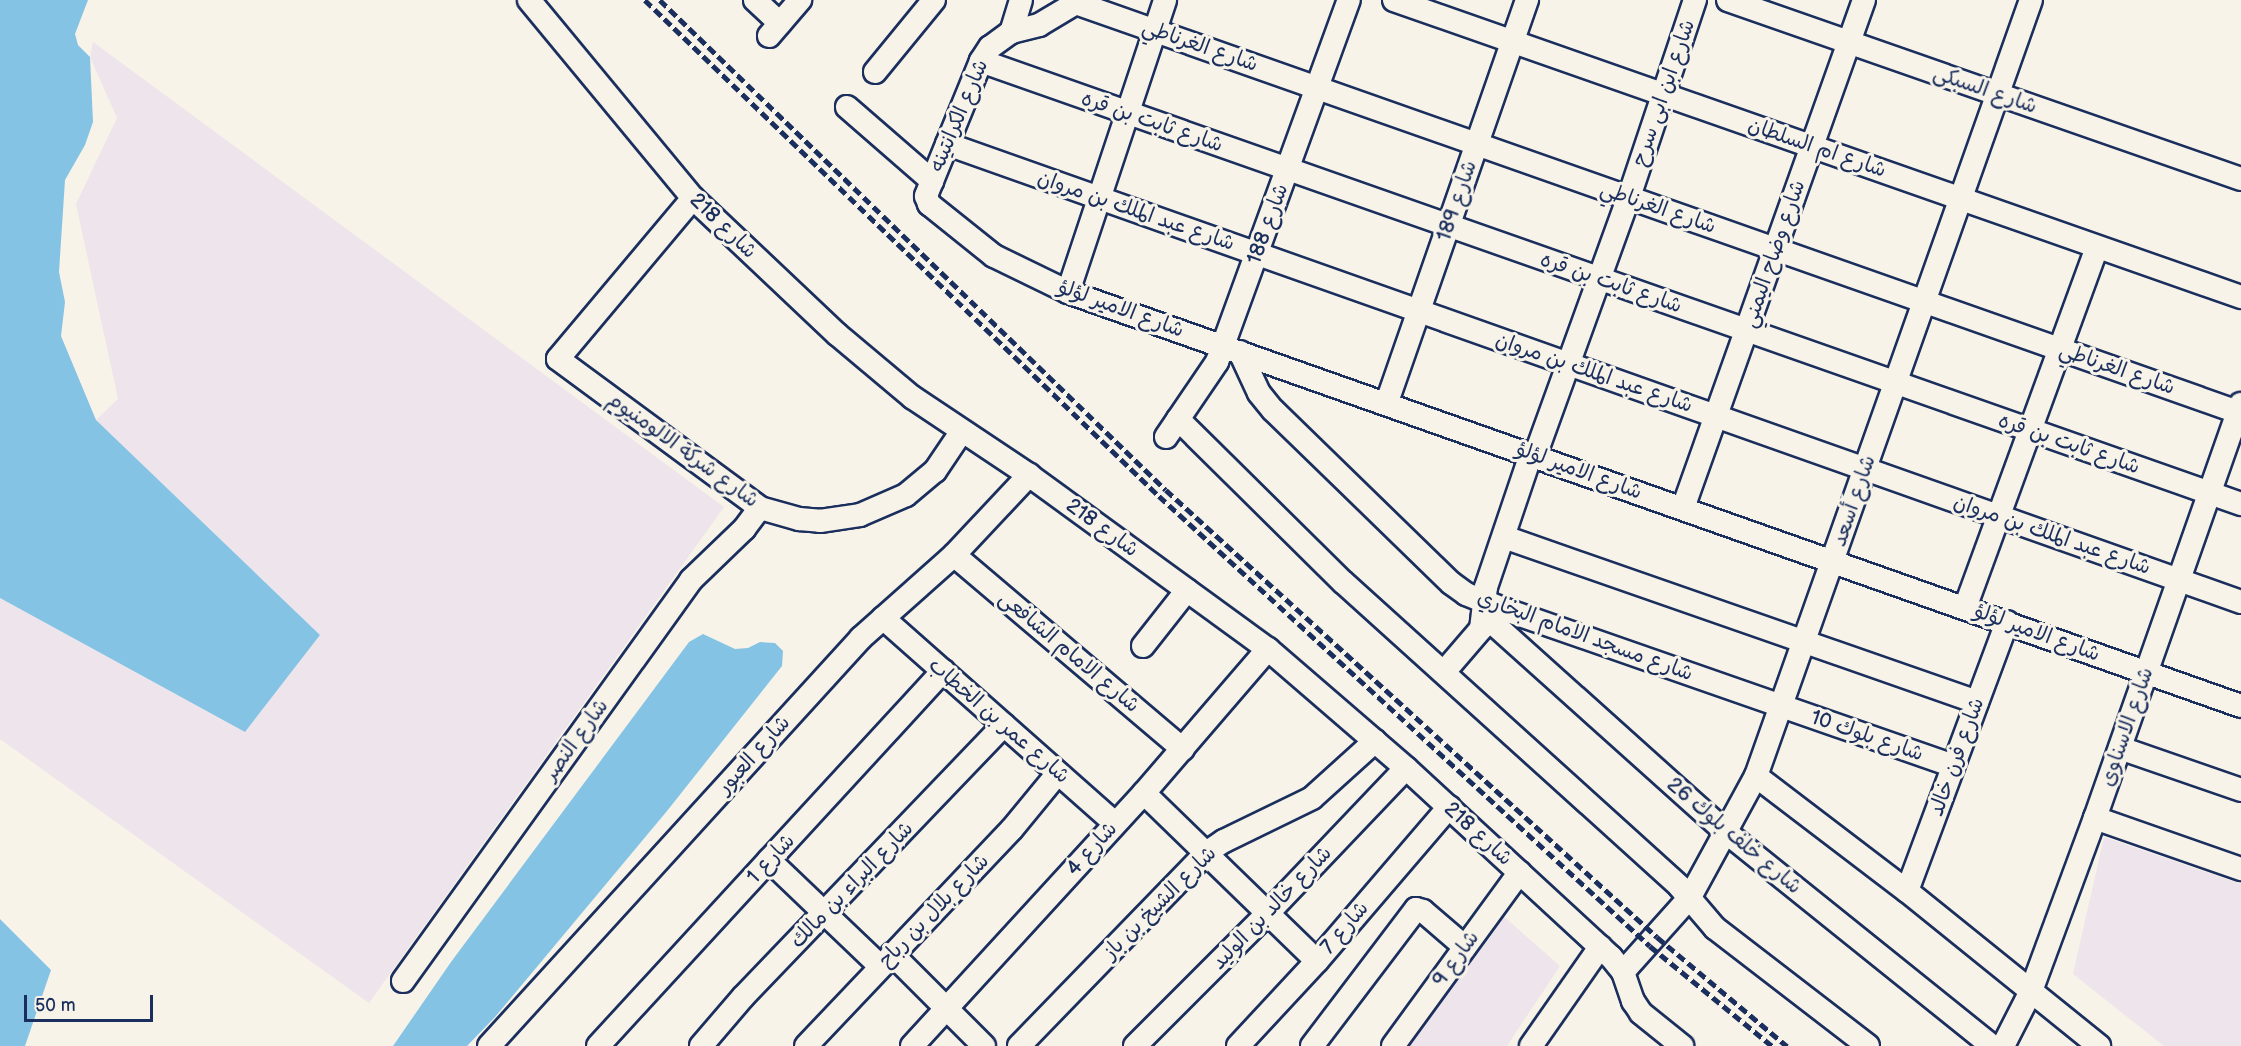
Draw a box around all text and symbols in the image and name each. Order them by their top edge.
street label: شارع الغرناطي [1139,14,1261,78]
street label: شارع ابن ابى سرح [1627,16,1701,170]
street label: شارع الكرانتينه [924,56,994,176]
street label: شارع السبكى [1930,61,2040,119]
street label: شارع ثابت بن قره [1078,86,1226,158]
street label: شارع ام السلطان [1745,113,1889,183]
street label: شارع 189 [1431,157,1483,245]
street label: شارع عبد الملك بن مروان [1034,165,1238,257]
street label: شارع الغرناطي [1597,176,1719,240]
street label: شارع وضاح اليمني [1737,177,1811,331]
street label: شارع 188 [1242,180,1294,268]
street label: شارع 218 [684,188,762,264]
street label: شارع ثابت بن قره [1537,247,1685,319]
street label: شارع الامير لؤلؤ [1055,275,1187,343]
street label: شارع عبد الملك بن مروان [1492,327,1696,419]
street label: شارع الغرناطي [2056,337,2178,401]
street label: شارع شركة الالومنيوم [603,387,763,513]
street label: شارع ثابت بن قره [1995,408,2143,480]
street label: شارع الامير لؤلؤ [1513,437,1645,505]
street label: شارع أسعد [1827,452,1881,550]
street label: شارع عبد الملك بن مروان [1950,489,2154,581]
street label: شارع 218 [1061,493,1143,563]
street label: شارع مسجد الامام البخاري [1474,585,1696,687]
street label: شارع الامام الشافعى [993,586,1145,718]
street label: شارع الامير لؤلؤ [1971,599,2103,667]
street label: شارع عمر بن الخطاب [923,653,1075,789]
street label: شارع الاسناوى [2095,664,2159,790]
street label: شارع النصر [538,694,614,786]
street label: شارع فرن خالد [1924,694,1990,820]
street label: شارع بلوك 10 [1807,705,1927,767]
street label: شارع العبور [712,710,796,800]
street label: شارع خلف بلوك 26 [1661,772,1807,900]
street label: شارع 218 [1439,797,1517,871]
street label: شارع البراء بن مالك [785,816,919,954]
street label: شارع 4 [1061,817,1123,881]
street label: شارع 1 [742,829,800,889]
street label: شارع الشيخ بن باز [1098,841,1222,965]
street label: شارع خالد بن الوليد [1207,841,1337,975]
street label: شارع بلال بن رباح [873,849,995,973]
street label: شارع 7 [1316,896,1374,960]
street label: شارع 9 [1427,926,1485,992]
scale bar [27,983,156,1021]
text: 50 m [35,995,76,1016]

